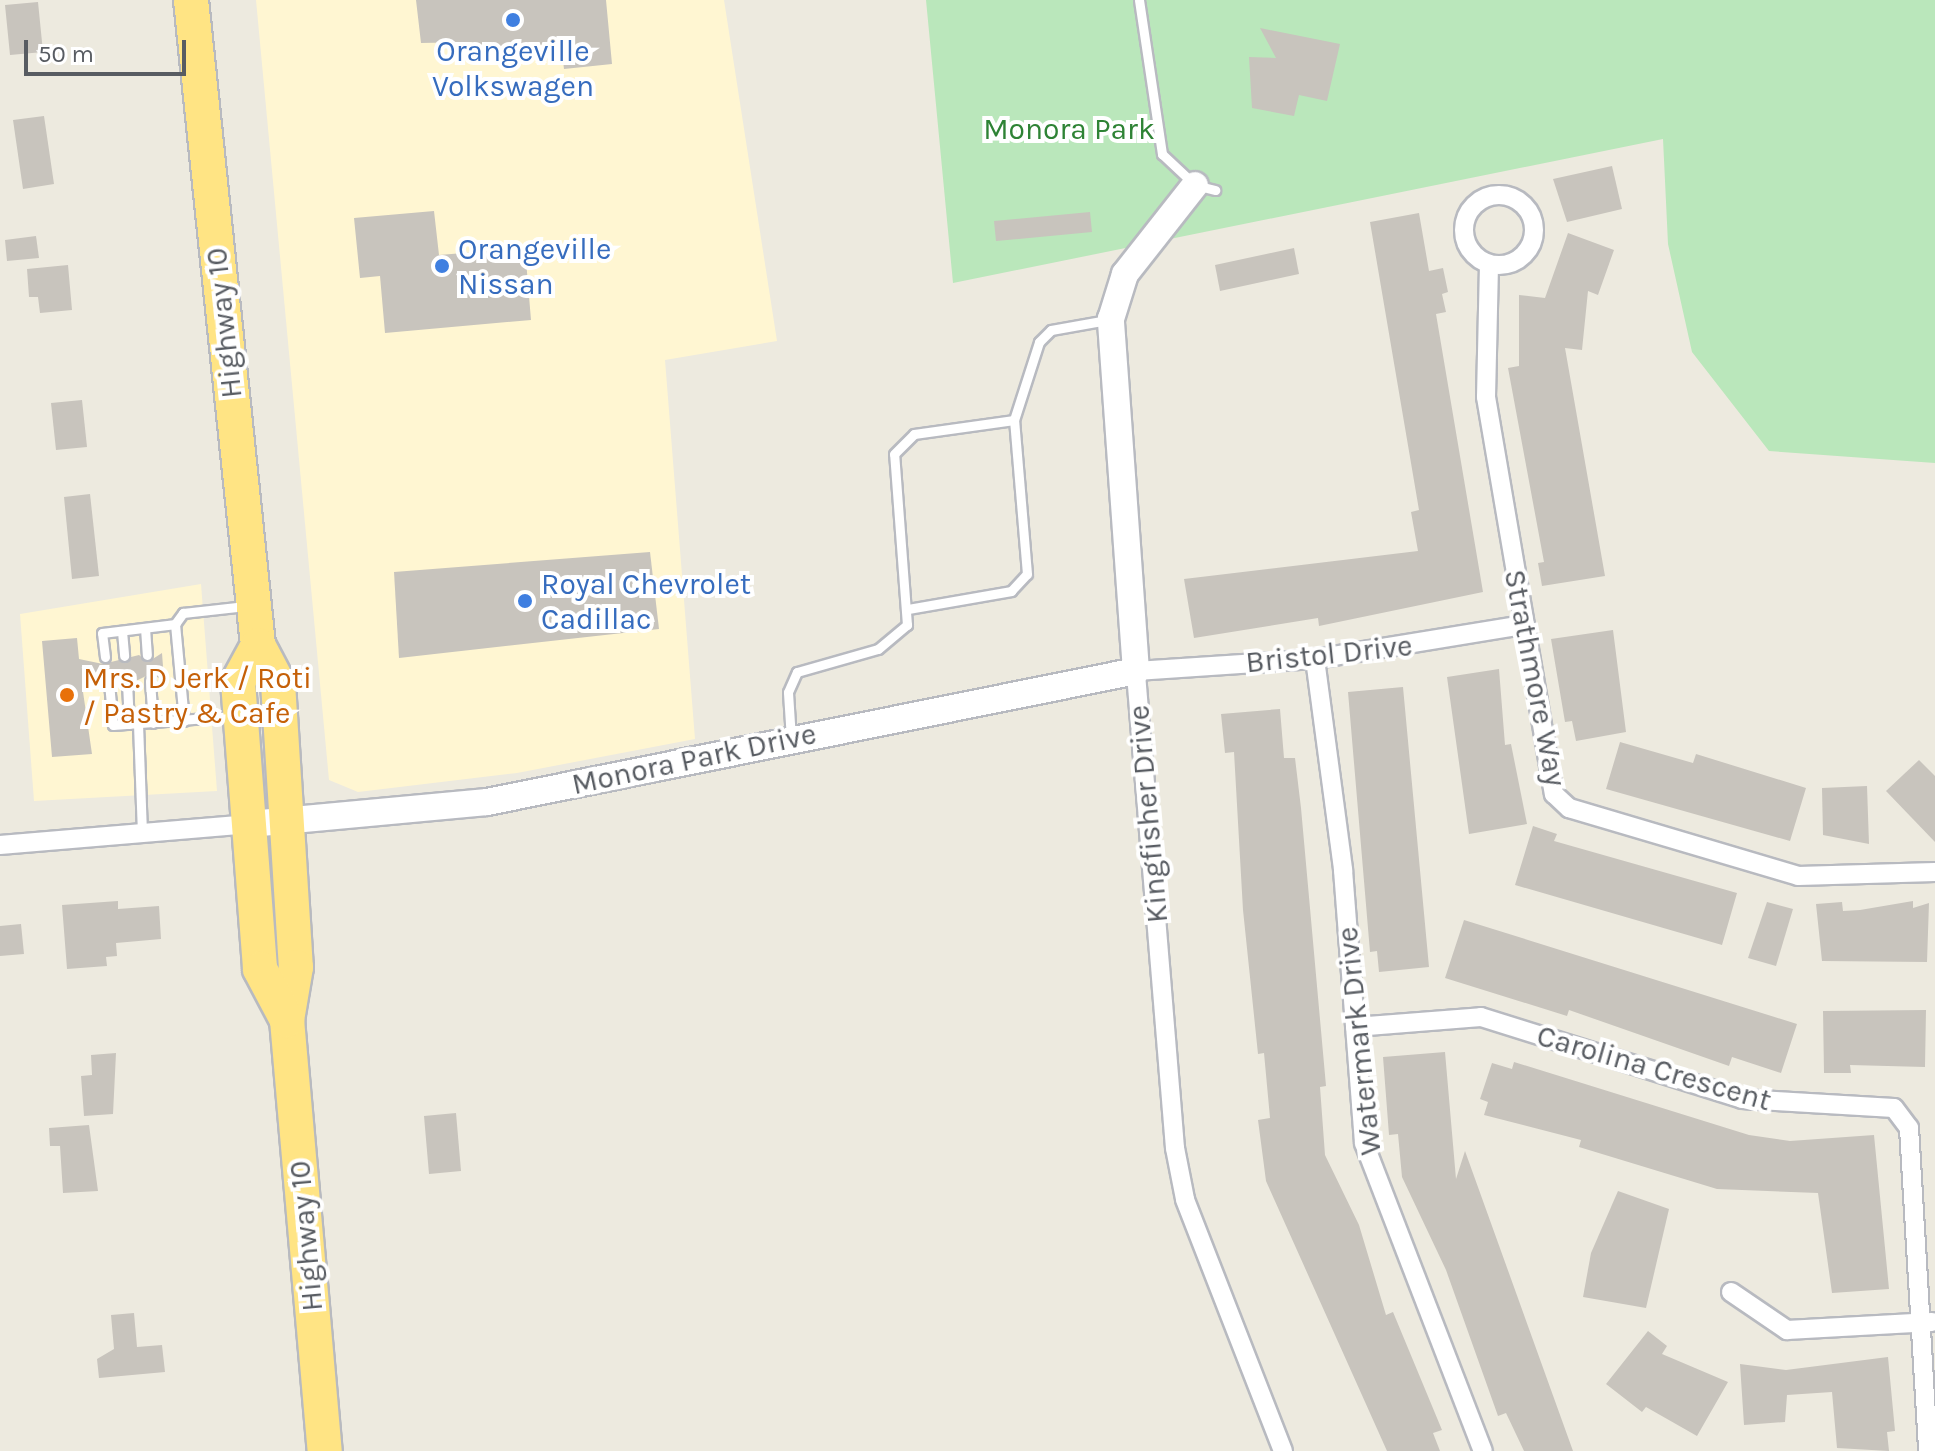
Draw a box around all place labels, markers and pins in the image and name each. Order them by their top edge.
marker: Orangeville Volkswagen [504,11,522,29]
place label: Orangeville Volkswagen [432,33,594,104]
place label: Orangeville Nissan [458,231,611,302]
marker: Orangeville Nissan [433,257,451,275]
place label: Royal Chevrolet Cadillac [541,566,751,636]
marker: Royal Chevrolet Cadillac [516,592,534,610]
place label: Mrs. D Jerk / Roti / Pastry & Cafe [83,660,312,730]
marker: Mrs. D Jerk / Roti / Pastry & Cafe [58,686,76,704]

